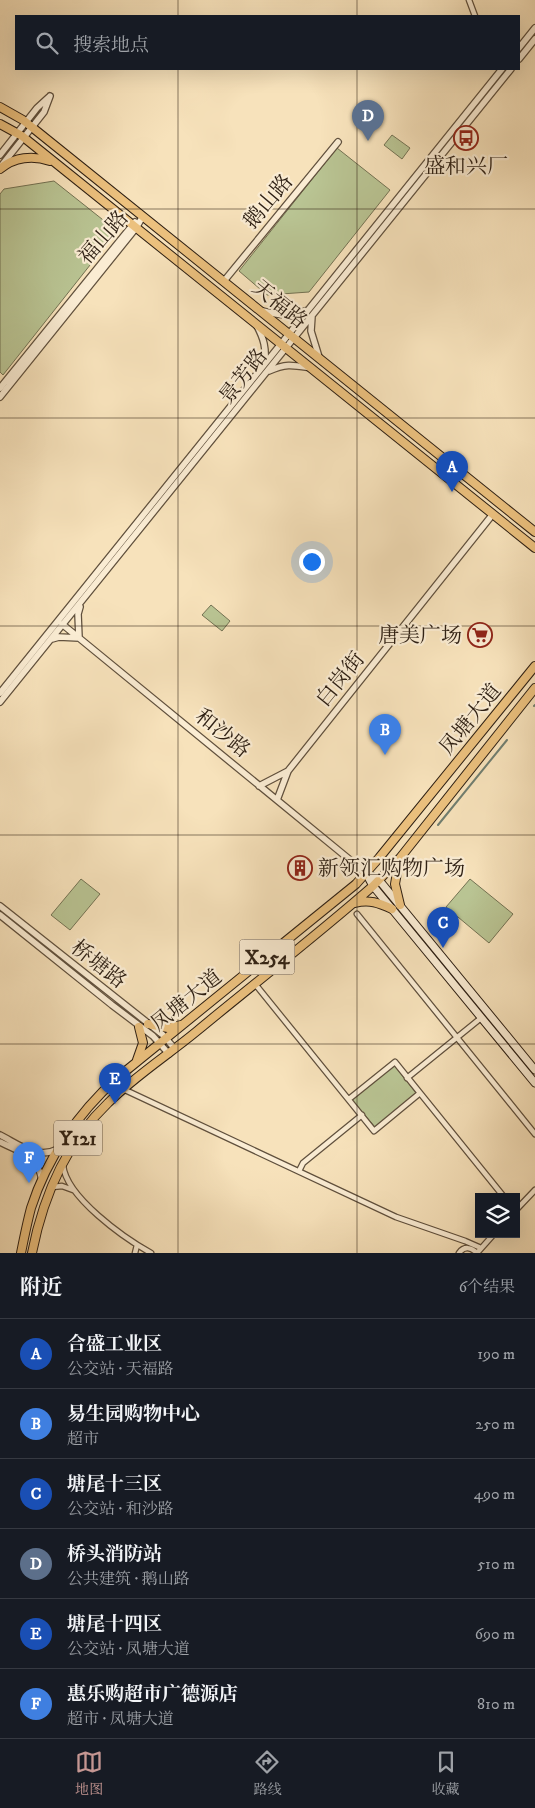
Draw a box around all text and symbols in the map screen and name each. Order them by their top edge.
search box [15,15,520,70]
icon: search [33,29,61,57]
text: 搜索地点 [73,34,149,57]
pin: D [352,100,384,141]
bus stop icon: 盛和兴厂 [453,125,479,151]
place label: 盛和兴厂 [424,154,508,180]
street label: 鹅山路 [239,169,299,234]
street label: 福山路 [73,205,134,270]
street label: 天福路 [247,275,312,335]
street label: 景芳路 [214,344,273,409]
pin: A [436,451,468,492]
your location [299,549,325,575]
supermarket icon: 唐美广场 [467,622,493,648]
place label: 唐美广场 [378,623,462,649]
street label: 白岗街 [311,647,371,712]
street label: 凤塘大道 [434,679,507,760]
street label: 和沙路 [190,704,255,764]
pin: B [369,714,401,755]
building icon: 新领汇购物广场 [287,855,313,881]
place label: 新领汇购物广场 [318,856,465,882]
pin: C [427,907,459,948]
street label: 桥塘路 [66,935,131,994]
road number: X254 [240,940,294,974]
street label: 凤塘大道 [146,964,227,1037]
pin: E [99,1063,131,1104]
road number: Y121 [54,1120,102,1156]
pin: F [13,1142,45,1183]
map controls [475,1193,520,1238]
button: layers [475,1193,520,1238]
text: 附近 [20,1275,62,1301]
text: 6个结果 [459,1277,515,1297]
text: 合盛工业区 [67,1333,162,1356]
text: A [31,1344,41,1364]
text: 190 m [477,1344,515,1364]
text: 公交站 · 天福路 [67,1359,174,1379]
text: 易生园购物中心 [67,1403,200,1426]
text: B [31,1414,41,1434]
text: 250 m [475,1414,515,1434]
text: 超市 [67,1429,99,1449]
text: 塘尾十三区 [67,1473,162,1496]
text: C [31,1484,41,1504]
text: 490 m [474,1484,515,1504]
text: 公交站 · 和沙路 [67,1499,174,1519]
text: 桥头消防站 [67,1543,162,1566]
text: D [30,1554,42,1574]
text: 510 m [477,1554,515,1574]
text: 公共建筑 · 鹅山路 [67,1569,190,1589]
text: 塘尾十四区 [67,1613,162,1636]
text: E [30,1624,42,1644]
text: 690 m [475,1624,515,1644]
text: 公交站 · 凤塘大道 [67,1639,190,1659]
text: 惠乐购超市广德源店 [67,1683,238,1706]
text: F [31,1694,41,1714]
text: 810 m [477,1694,515,1714]
text: 超市 · 凤塘大道 [67,1709,174,1729]
tab: 地图 [75,1748,103,1799]
tab: 路线 [253,1748,281,1799]
tab: 收藏 [432,1748,460,1799]

